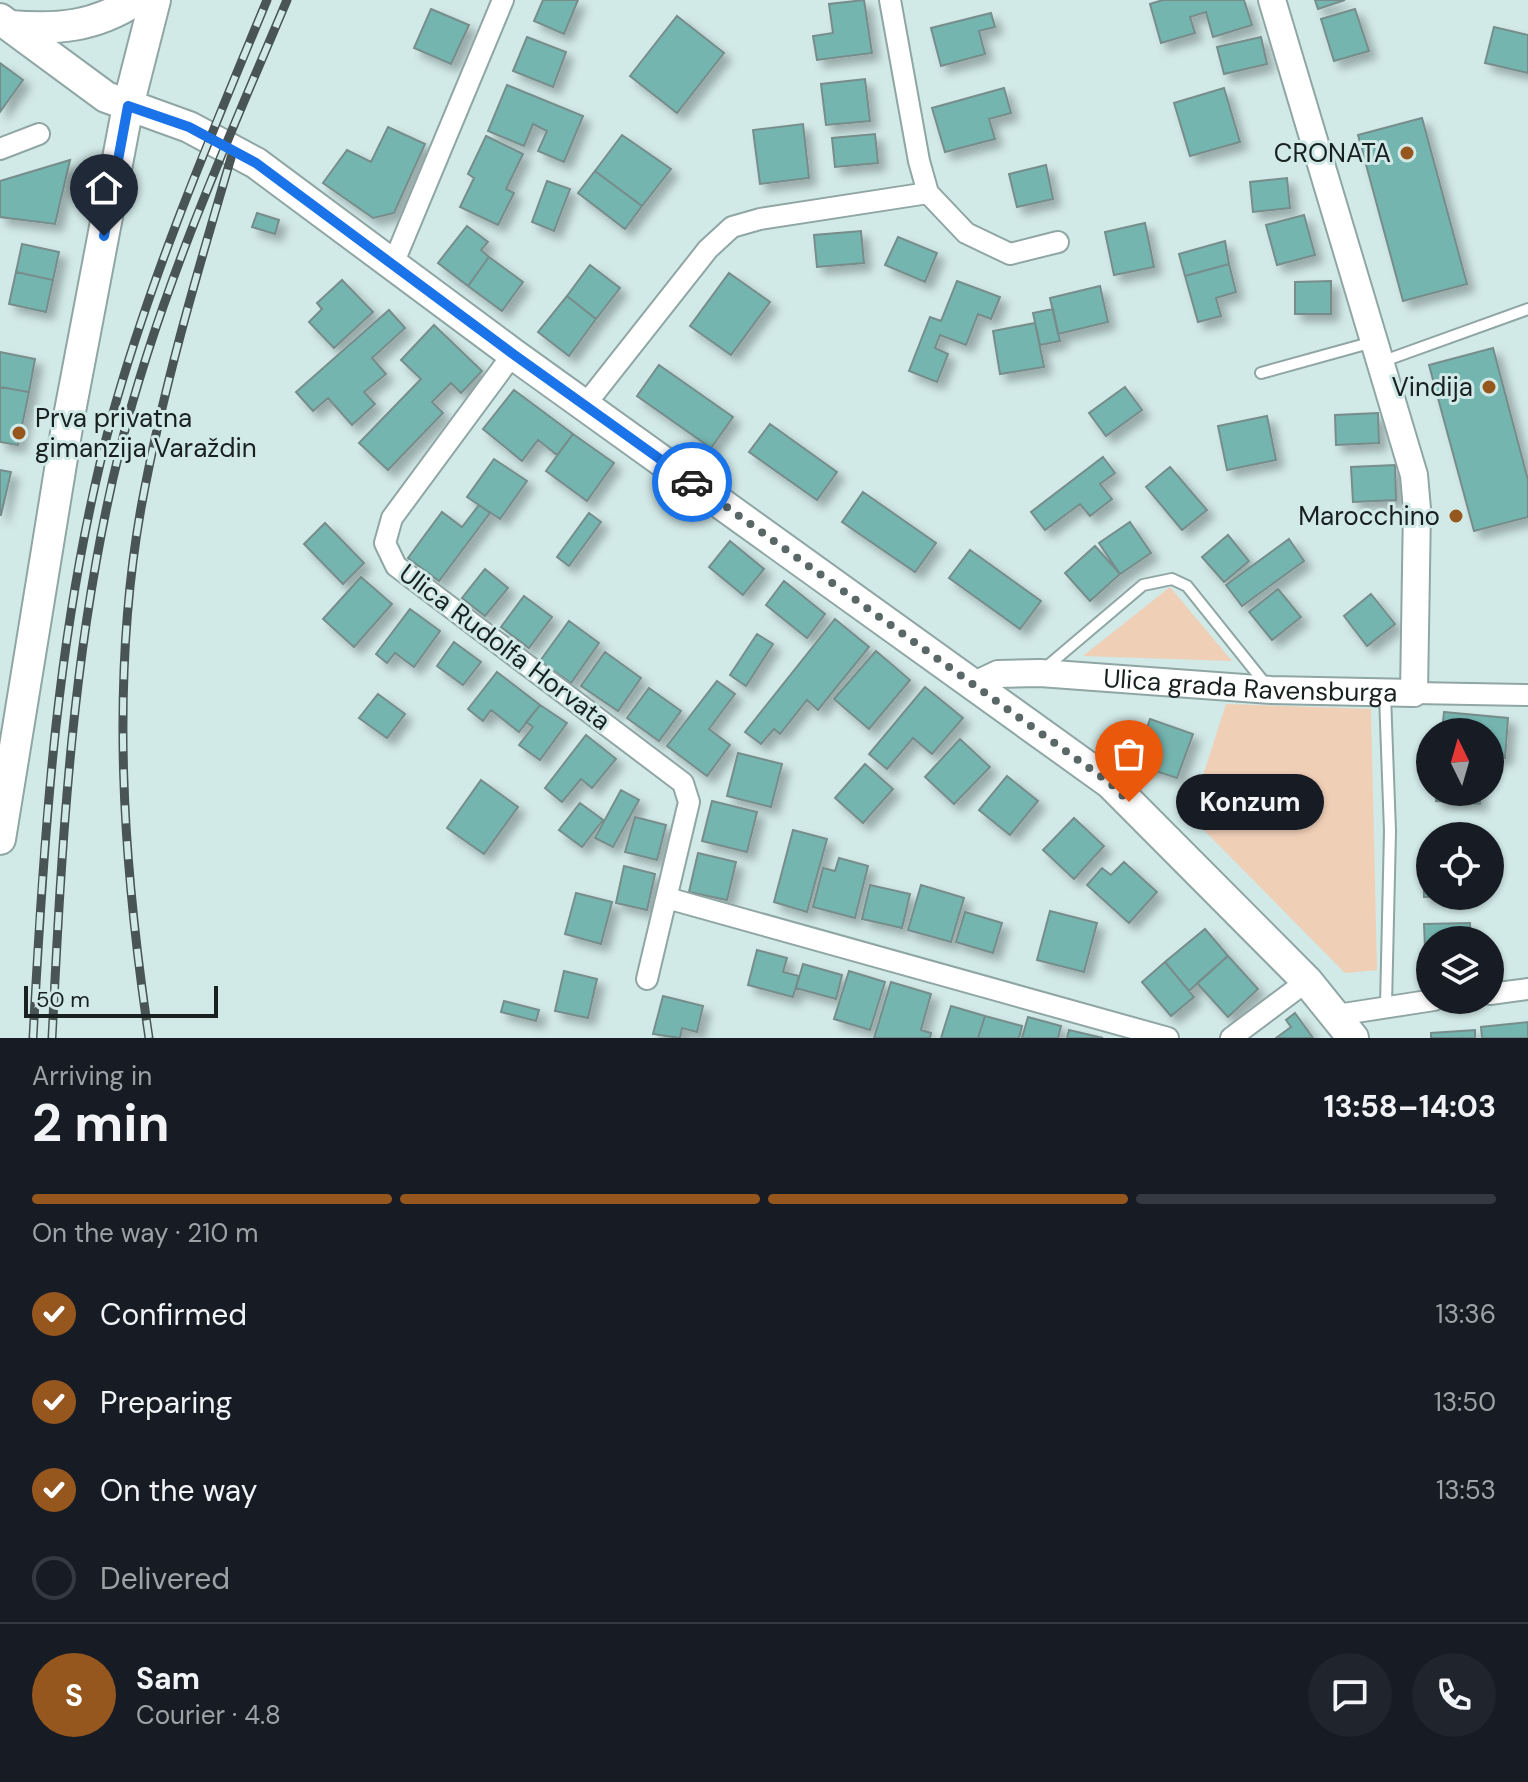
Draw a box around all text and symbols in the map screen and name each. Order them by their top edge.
place label: CRONATA [1274,136,1391,170]
marker: CRONATA [1398,144,1416,162]
pin [70,154,138,236]
icon: home [82,166,126,210]
place label: Vindija [1391,370,1473,404]
marker: Vindija [1480,378,1498,396]
place label: Prva privatna gimanzija Varaždin [35,401,257,465]
marker: Prva privatna gimanzija Varaždin [10,424,28,442]
courier [652,442,732,522]
icon: car [670,460,714,504]
place label: Marocchino [1298,499,1440,533]
marker: Marocchino [1447,507,1465,525]
street label: Ulica Rudolfa Horvata [392,556,618,738]
street label: Ulica grada Ravensburga [1102,661,1398,710]
north arrow [1416,718,1504,806]
map controls [1416,718,1504,1014]
pin [1095,720,1163,802]
icon: bag [1107,732,1151,776]
callout: Konzum [1177,774,1325,830]
text: Konzum [1200,785,1301,819]
button: locate [1416,822,1504,910]
button: layers [1416,926,1504,1014]
scale bar [24,982,218,1018]
text: 50 m [36,985,90,1014]
text: Arriving in [32,1059,152,1093]
text: 13:58–14:03 [1324,1087,1496,1126]
text: 2 min [32,1089,170,1157]
text: On the way · 210 m [32,1216,258,1250]
icon: check [32,1292,76,1336]
text: Confirmed [100,1295,247,1334]
text: 13:36 [1436,1297,1496,1331]
icon: check [32,1380,76,1424]
text: Preparing [100,1383,232,1422]
text: 13:50 [1434,1385,1496,1419]
icon: check [32,1468,76,1512]
text: On the way [100,1471,257,1510]
text: 13:53 [1436,1473,1496,1507]
text: Delivered [100,1559,230,1598]
button: chat [1308,1653,1392,1737]
button: phone [1412,1653,1496,1737]
text: Sam [136,1659,200,1698]
text: S [65,1676,83,1715]
text: Courier · 4.8 [136,1698,281,1732]

